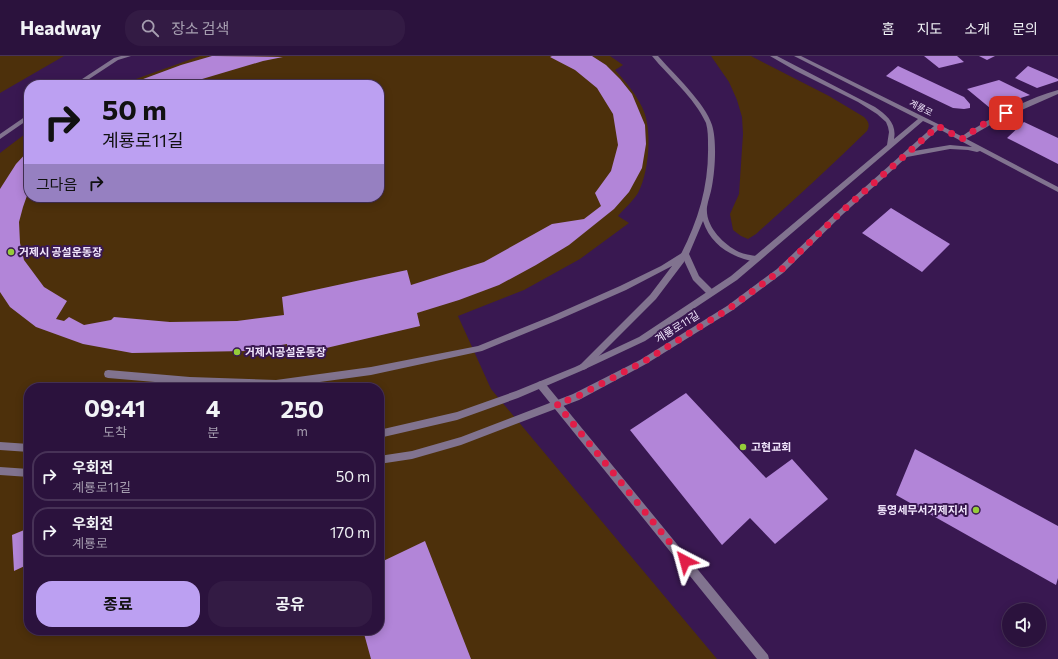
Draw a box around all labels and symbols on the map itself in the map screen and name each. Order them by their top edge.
pin [989,96,1023,130]
street label: 계룡로 [908,97,935,118]
place label: 거제시 공설운동장 [19,245,102,258]
marker: 거제시 공설운동장 [6,247,16,257]
street label: 계룡로11길 [652,308,701,345]
place label: 거제시공설운동장 [245,345,326,358]
marker: 거제시공설운동장 [232,347,242,357]
place label: 고현교회 [751,440,791,453]
marker: 고현교회 [738,442,748,452]
place label: 통영세무서거제지서 [877,503,968,516]
marker: 통영세무서거제지서 [971,505,981,515]
position arrow [664,540,706,582]

